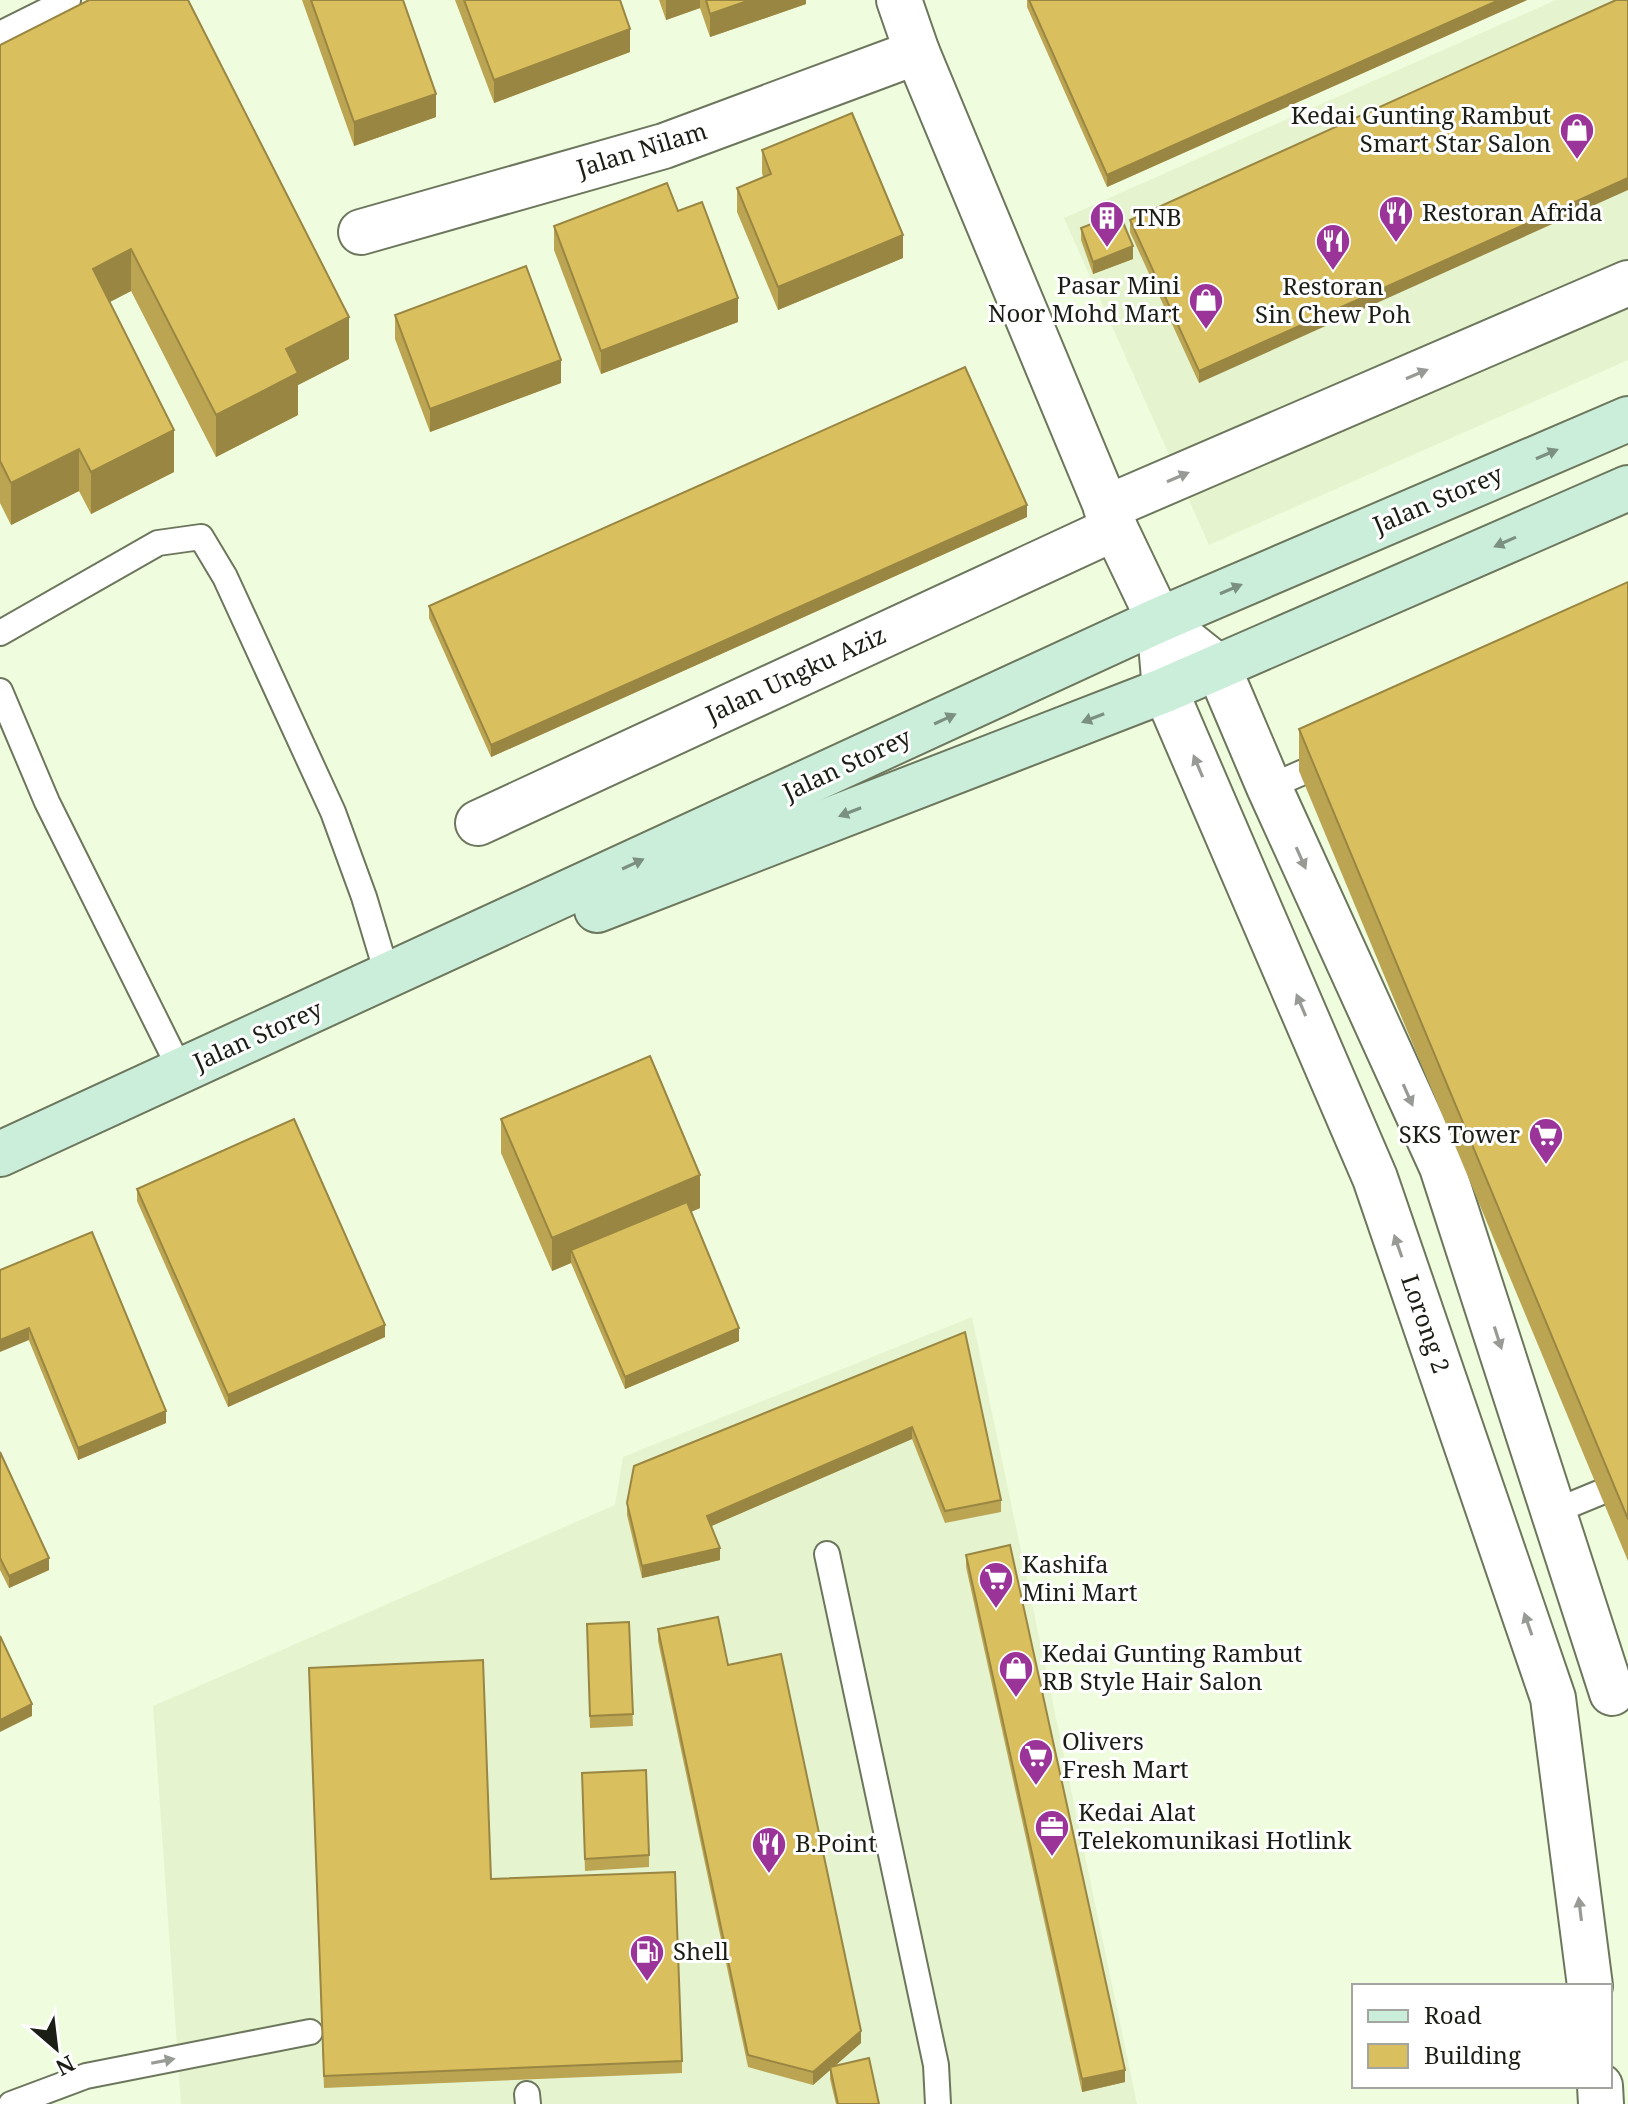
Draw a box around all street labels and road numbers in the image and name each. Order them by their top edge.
street label: Jalan Nilam [572,113,711,184]
street label: Jalan Storey [1367,456,1508,541]
street label: Jalan Ungku Aziz [699,617,891,730]
street label: Jalan Storey [776,719,916,808]
street label: Jalan Storey [187,991,327,1078]
street label: Lorong 2 [1394,1270,1459,1377]

